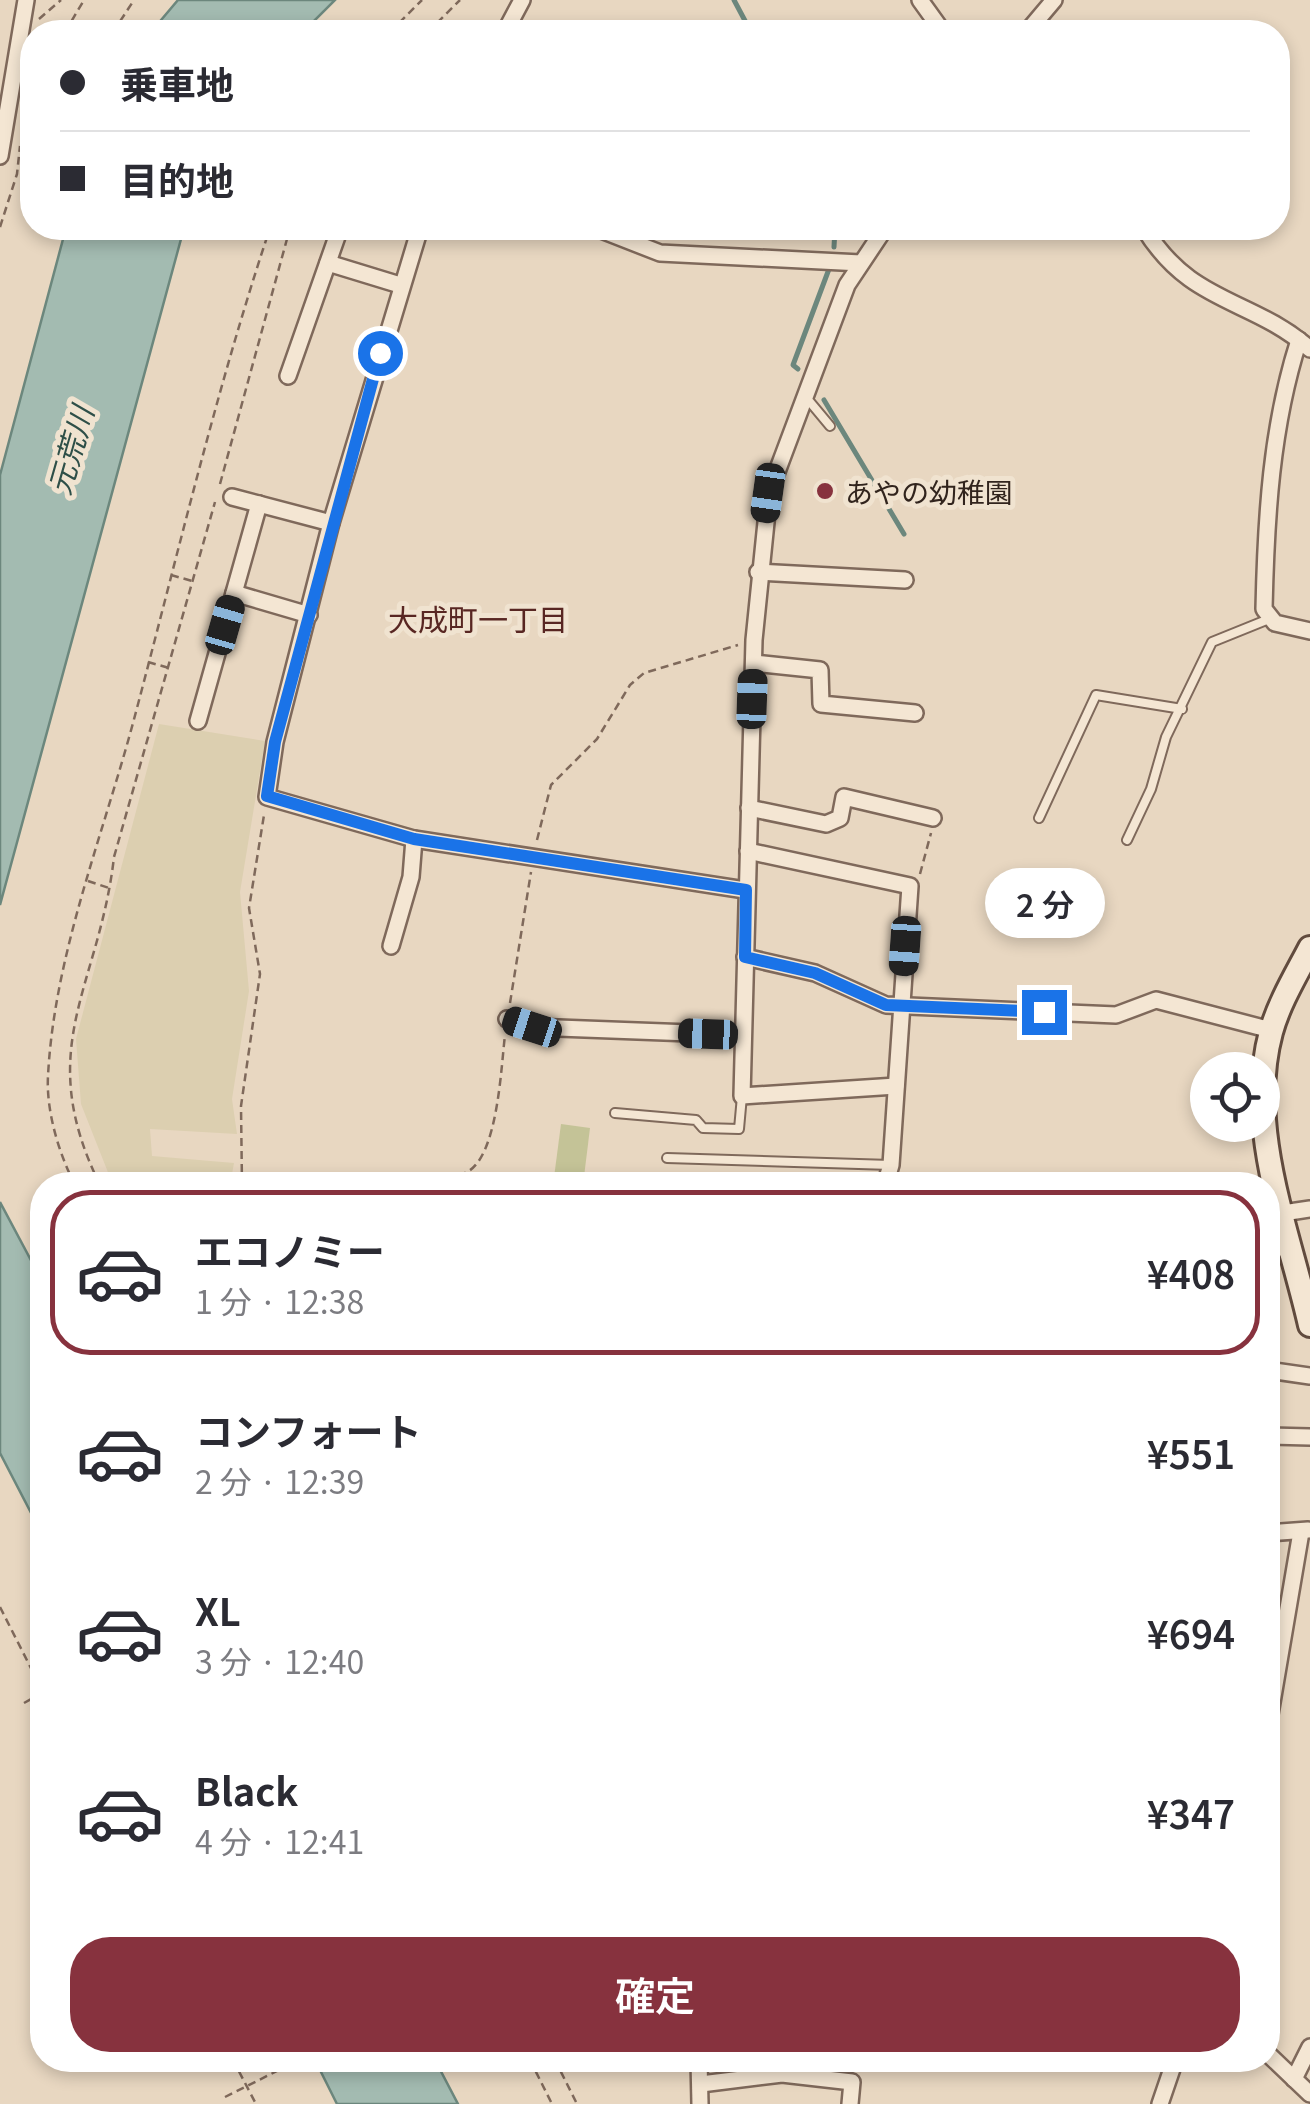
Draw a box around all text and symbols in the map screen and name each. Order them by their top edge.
text: 乗車地 [120,55,234,110]
text: 目的地 [120,151,234,206]
route start [358,331,403,376]
water label: 元荒川 [35,398,103,499]
car [749,461,787,525]
place label: あやの幼稚園 [845,471,1013,511]
marker: あやの幼稚園 [814,480,836,502]
car [202,592,248,658]
district label: 大成町一丁目 [388,596,568,640]
car [736,668,768,730]
callout: 2 分 [984,867,1104,937]
text: 2 分 [1016,880,1074,926]
car [888,915,922,977]
route end [1022,990,1067,1035]
car [499,1003,565,1051]
car [677,1018,739,1050]
map controls [1190,1052,1280,1142]
button: locate [1190,1052,1280,1142]
text: エコノミー [195,1222,385,1277]
icon: car [75,1228,165,1318]
text: ¥408 [1147,1245,1235,1300]
text: 1 分 · 12:38 [195,1277,364,1323]
text: コンフォート [195,1402,422,1457]
icon: car [75,1408,165,1498]
text: ¥551 [1147,1425,1235,1480]
text: 2 分 · 12:39 [195,1457,364,1503]
text: XL [195,1582,241,1637]
icon: car [75,1588,165,1678]
text: ¥694 [1147,1605,1235,1660]
text: 3 分 · 12:40 [195,1637,364,1683]
text: Black [195,1762,298,1817]
icon: car [75,1768,165,1858]
text: ¥347 [1147,1785,1235,1840]
text: 4 分 · 12:41 [195,1817,364,1863]
button: 確定 [70,1937,1240,2052]

